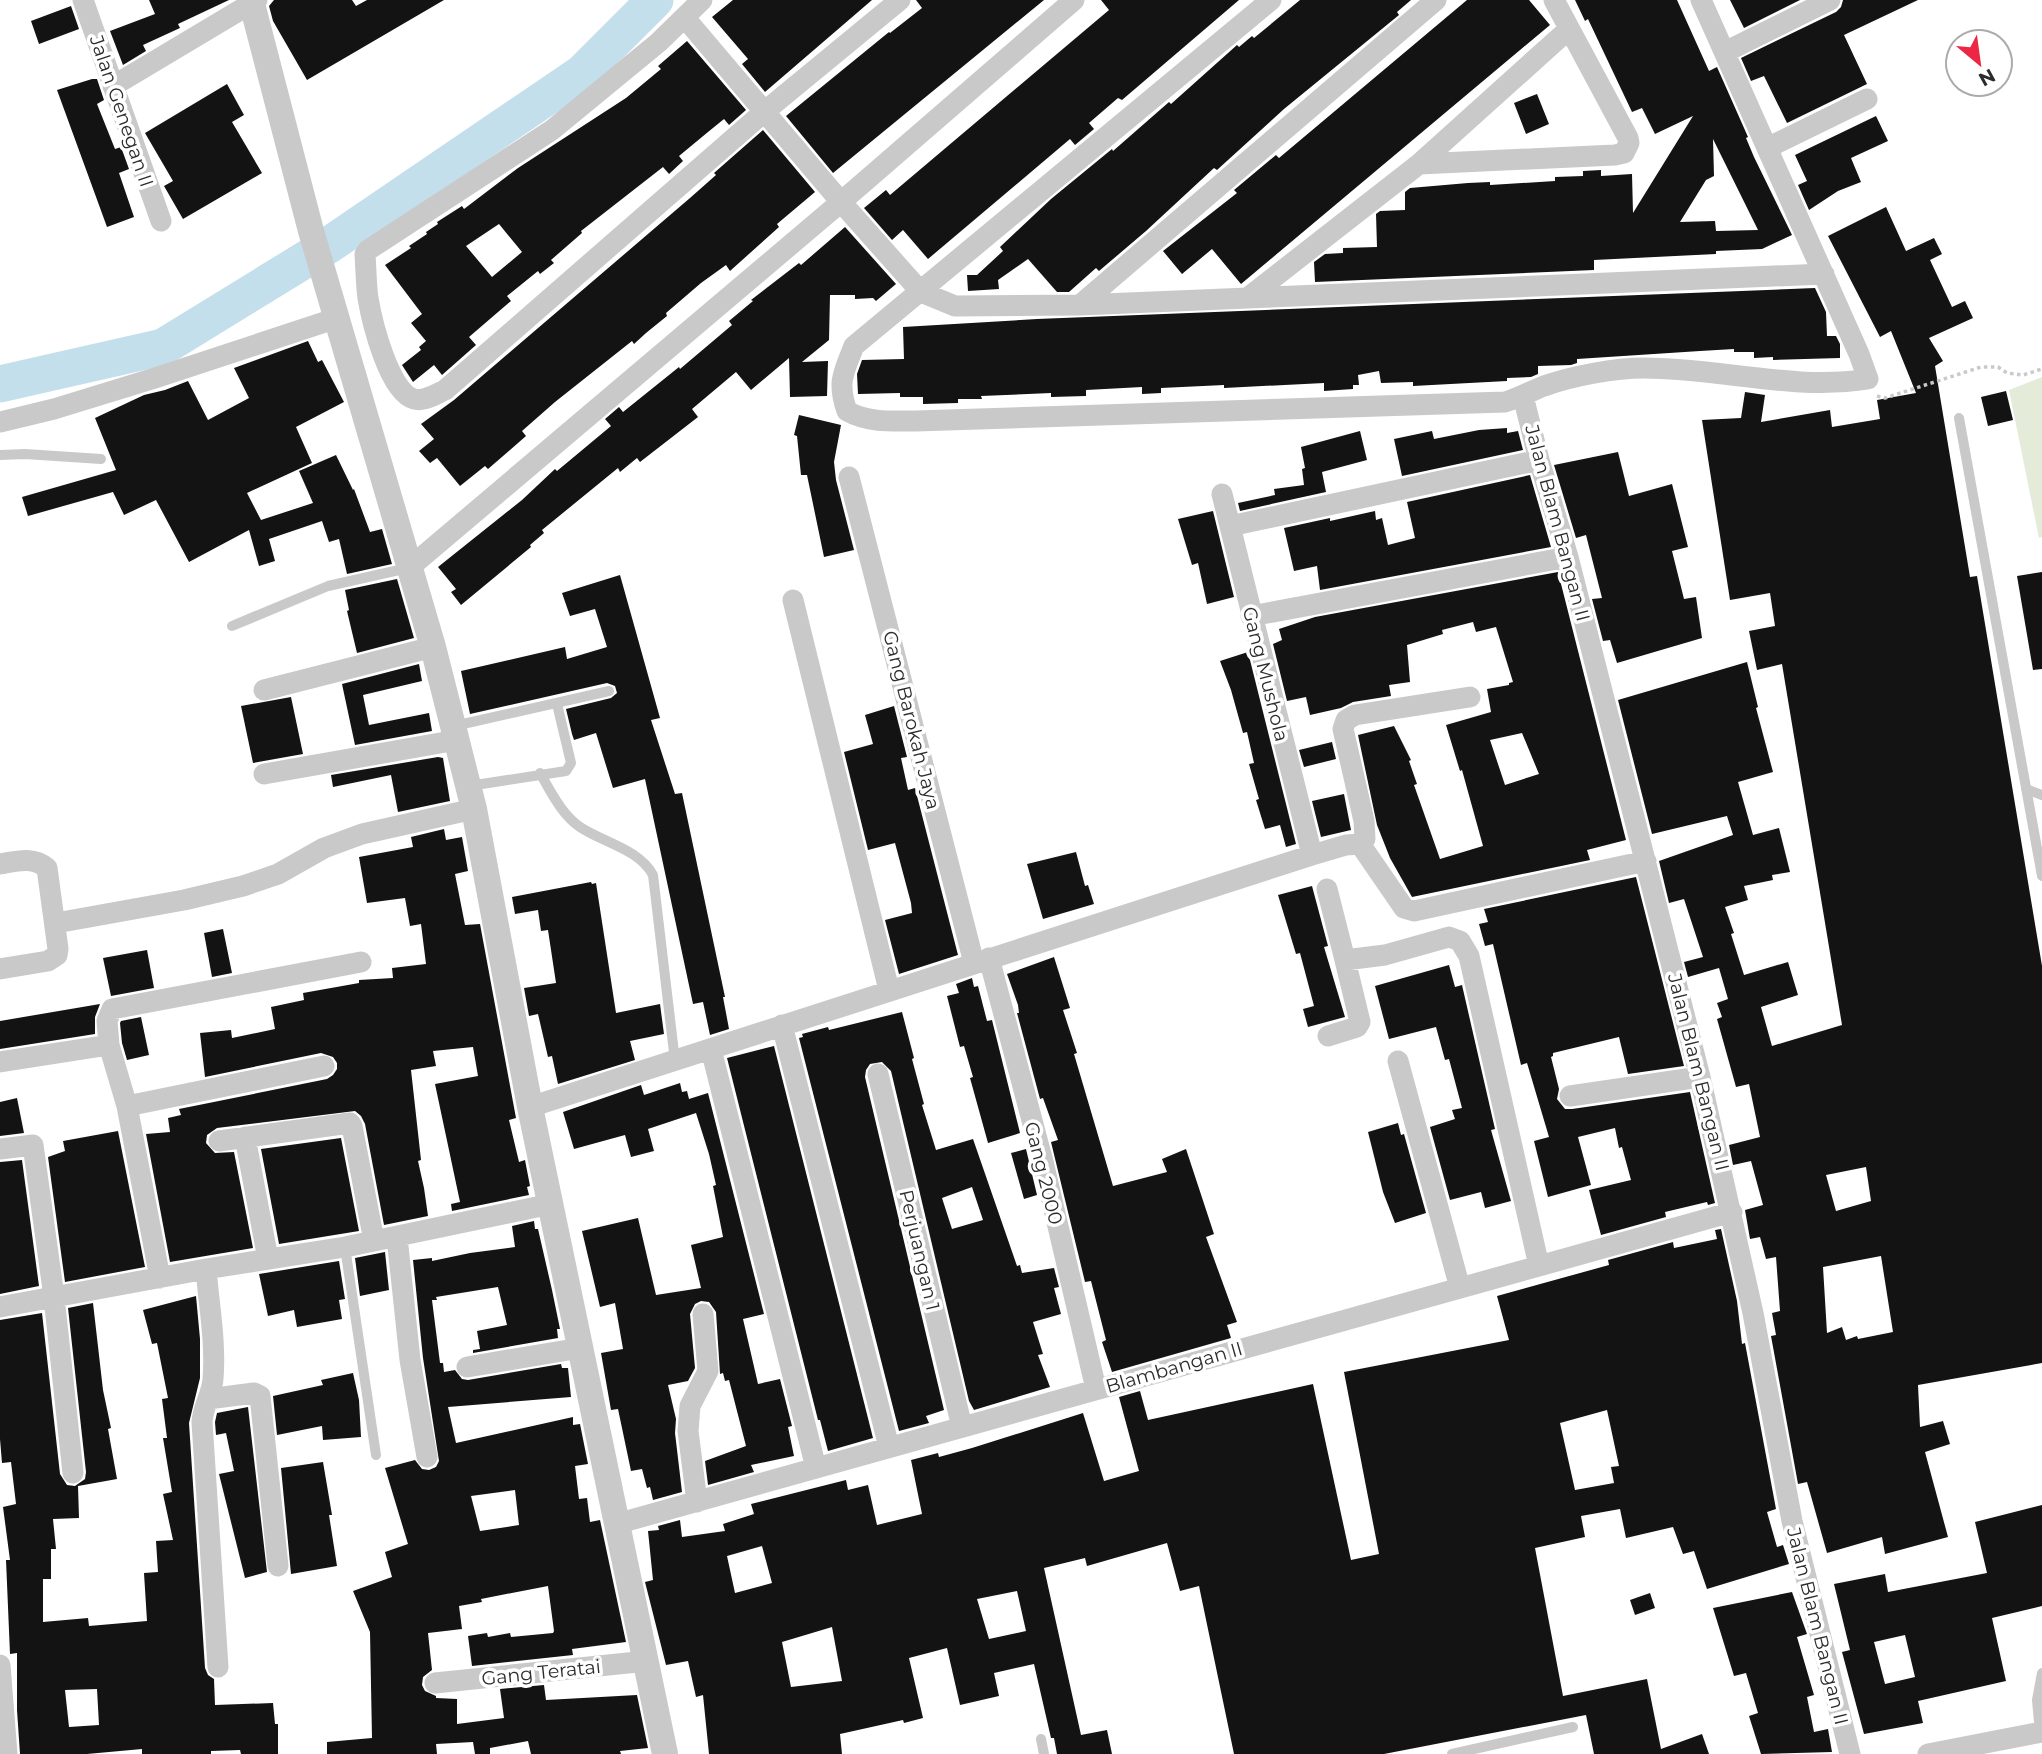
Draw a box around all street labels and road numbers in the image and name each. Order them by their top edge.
street label: Jalan Genegan II [84,31,158,190]
street label: Jalan Blam Bangan II [1520,421,1595,624]
street label: Gang Mushola [1238,604,1293,744]
street label: Gang Barokah Jaya [878,628,945,812]
street label: Jalan Blam Bangan II [1663,970,1734,1173]
street label: Gang 2000 [1020,1119,1067,1227]
street label: Perjuangan 1 [894,1187,945,1313]
street label: Blambangan II [1103,1337,1245,1398]
street label: Jalan Blam Bangan II [1782,1524,1853,1727]
street label: Gang Teratai [480,1655,602,1690]

